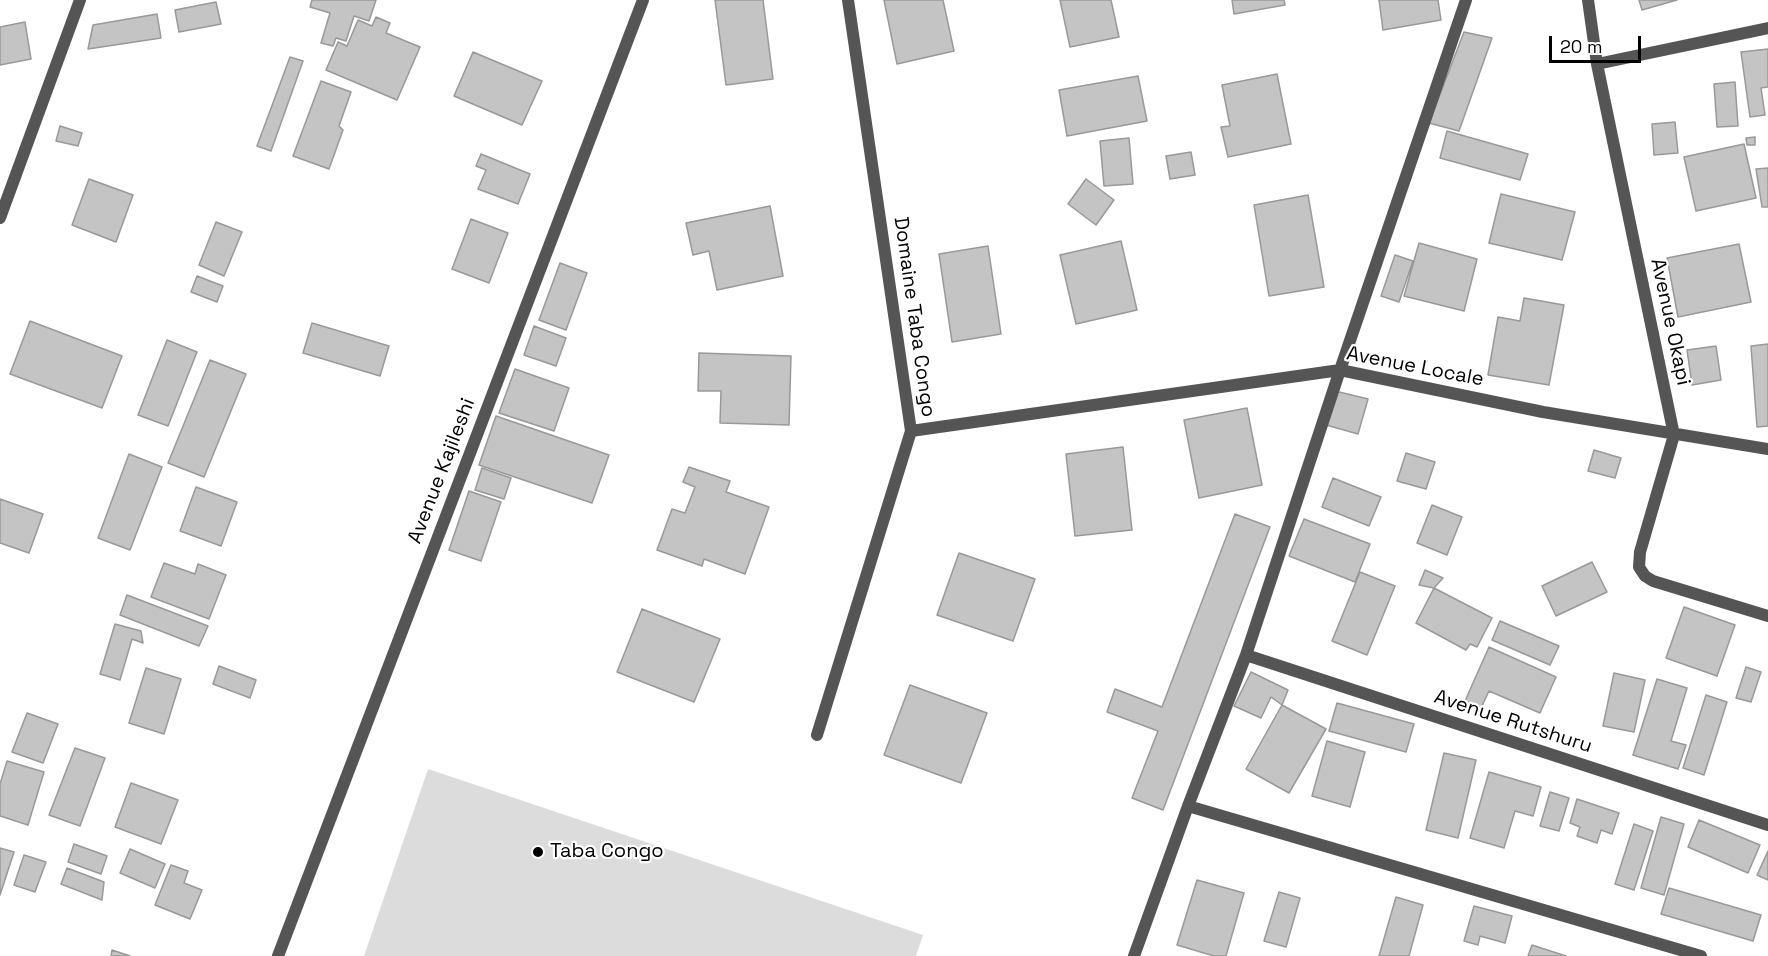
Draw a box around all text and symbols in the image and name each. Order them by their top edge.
scale bar [1552,24,1644,62]
text: 20 m [1560,35,1603,58]
street label: Domaine Taba Congo [888,215,940,419]
street label: Avenue Okapi [1645,256,1695,388]
street label: Avenue Locale [1344,342,1486,392]
street label: Avenue Kajileshi [403,395,481,547]
street label: Avenue Rutshuru [1431,685,1595,759]
place label: Taba Congo [550,840,664,864]
marker: Taba Congo [531,845,545,859]

